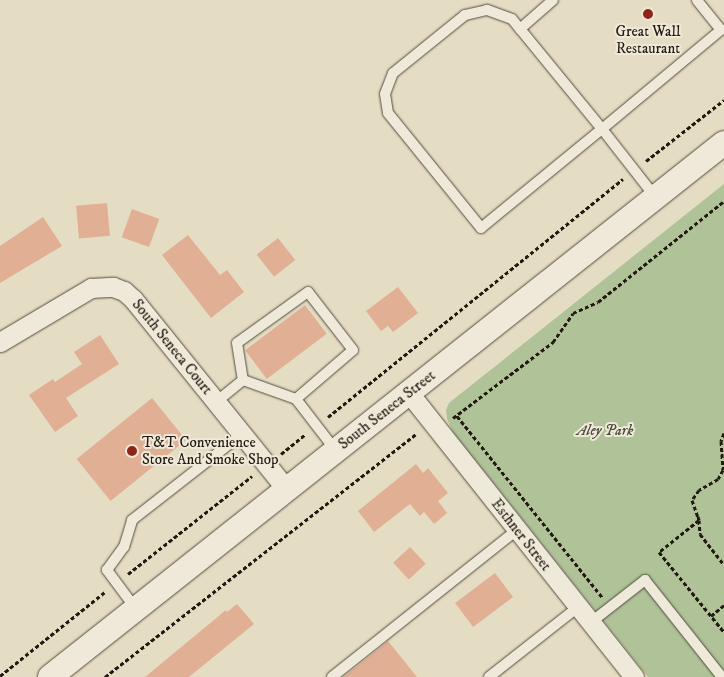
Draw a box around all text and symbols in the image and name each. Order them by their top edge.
marker: Great Wall Restaurant [642,8,654,20]
place label: Great Wall Restaurant [616,22,680,57]
street label: South Seneca Court [128,296,216,398]
street label: South Seneca Street [335,367,439,453]
park label: Aley Park [577,422,633,440]
place label: T&T Convenience Store And Smoke Shop [142,433,279,468]
marker: T&T Convenience Store And Smoke Shop [126,445,138,457]
street label: Esthner Street [487,495,555,575]

